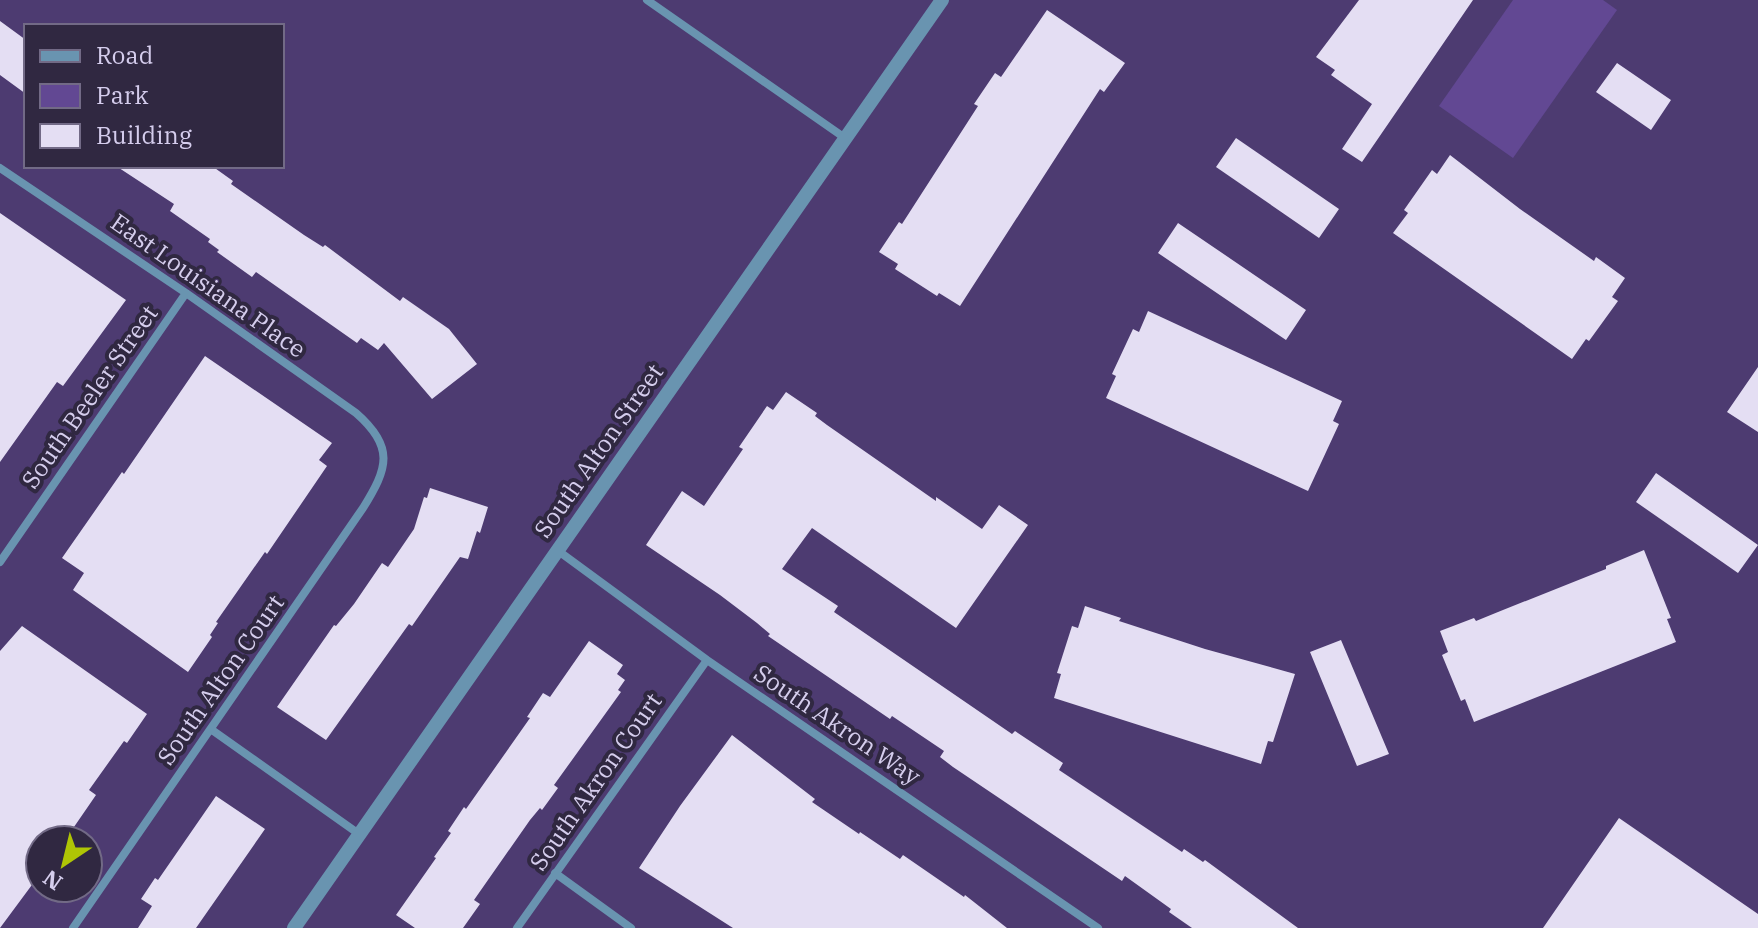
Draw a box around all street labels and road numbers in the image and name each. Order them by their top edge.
street label: East Louisiana Place [105,206,312,365]
street label: South Beeler Street [14,298,165,494]
street label: South Alton Street [526,357,670,544]
street label: South Alton Court [149,588,291,771]
street label: South Akron Way [748,657,927,792]
street label: South Akron Court [522,686,668,877]

